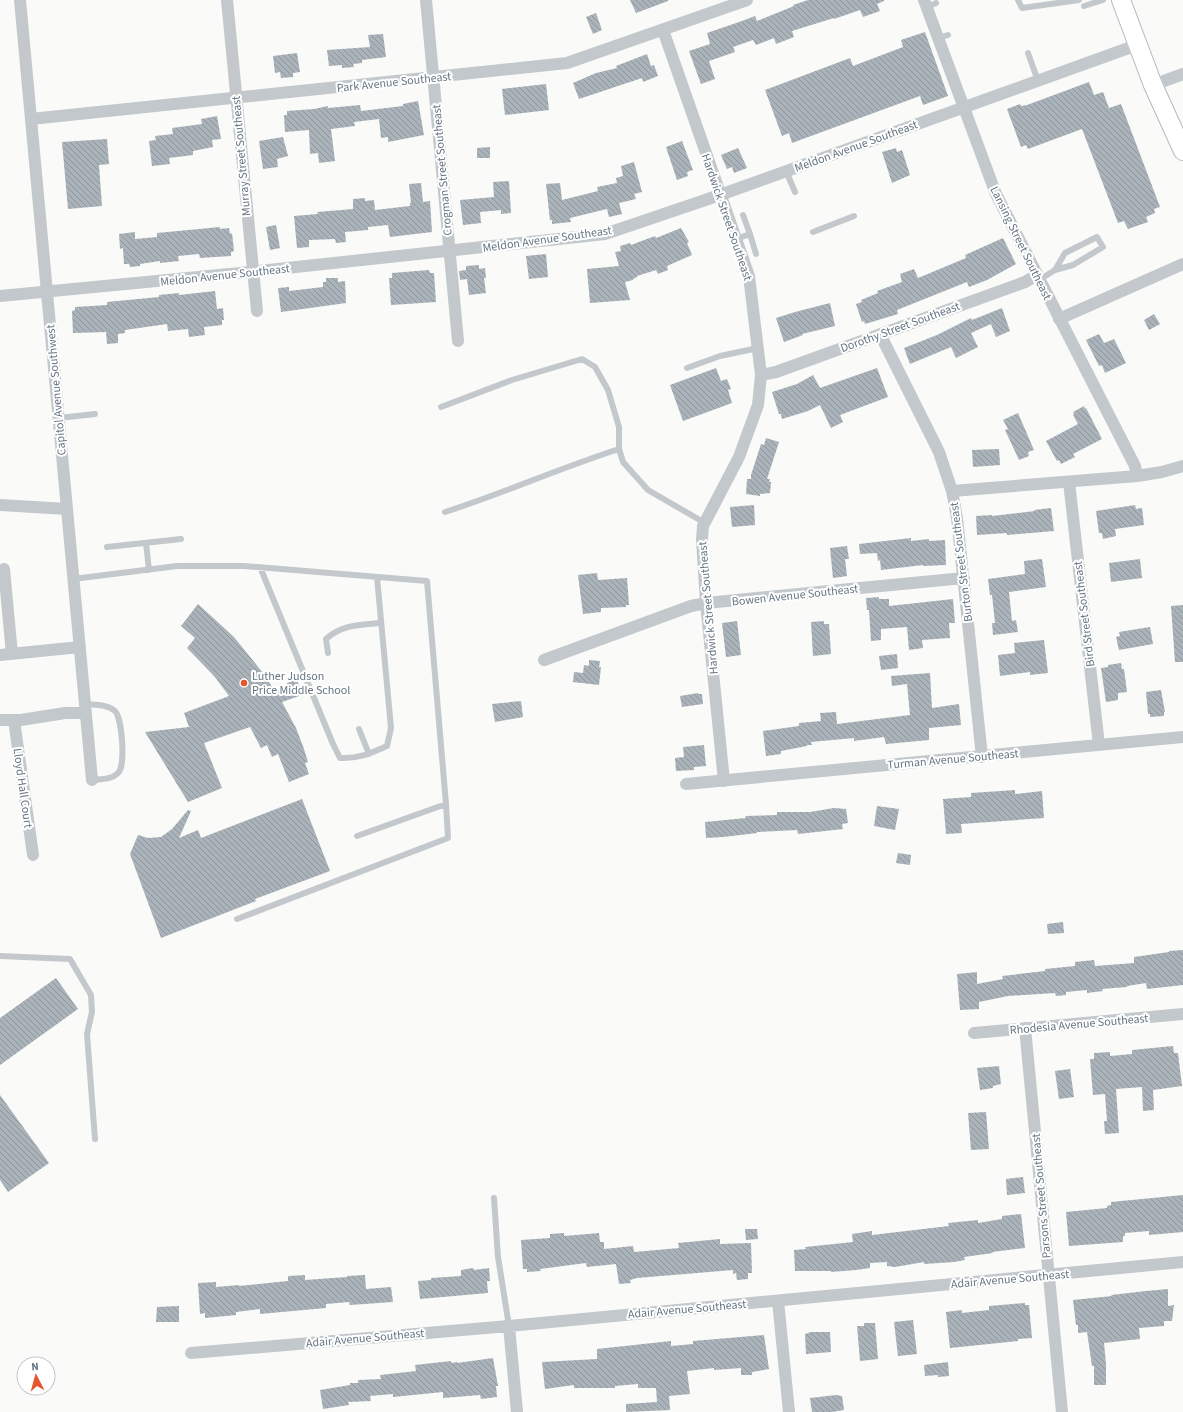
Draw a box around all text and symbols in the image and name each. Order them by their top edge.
street label: Park Avenue Southeast [336,68,452,97]
street label: Murray Street Southeast [228,95,255,217]
street label: Crogman Street Southeast [428,104,457,236]
street label: Meldon Avenue Southeast [792,116,920,177]
street label: Hardwick Street Southeast [697,151,756,283]
street label: Lansing Street Southeast [986,183,1056,303]
street label: Meldon Avenue Southeast [482,222,613,257]
street label: Meldon Avenue Southeast [160,260,291,291]
street label: Dorothy Street Southeast [838,298,962,357]
street label: Capitol Avenue Southwest [42,324,71,456]
street label: Burton Street Southeast [946,501,977,623]
street label: Hardwick Street Southeast [694,541,723,675]
street label: Bird Street Southeast [1070,560,1099,668]
street label: Bowen Avenue Southeast [731,580,859,611]
place label: Luther Judson Price Middle School [252,668,350,699]
marker: Luther Judson Price Middle School [239,678,249,688]
street label: Turman Avenue Southeast [887,745,1019,774]
street label: Lloyd Hall Court [8,747,37,829]
street label: Rhodesia Avenue Southeast [1009,1010,1149,1039]
street label: Parsons Street Southeast [1028,1133,1055,1259]
street label: Adair Avenue Southeast [950,1266,1070,1293]
street label: Adair Avenue Southeast [627,1296,747,1323]
street label: Adair Avenue Southeast [305,1325,425,1352]
north arrow [16,1356,56,1396]
text: N [31,1359,39,1374]

